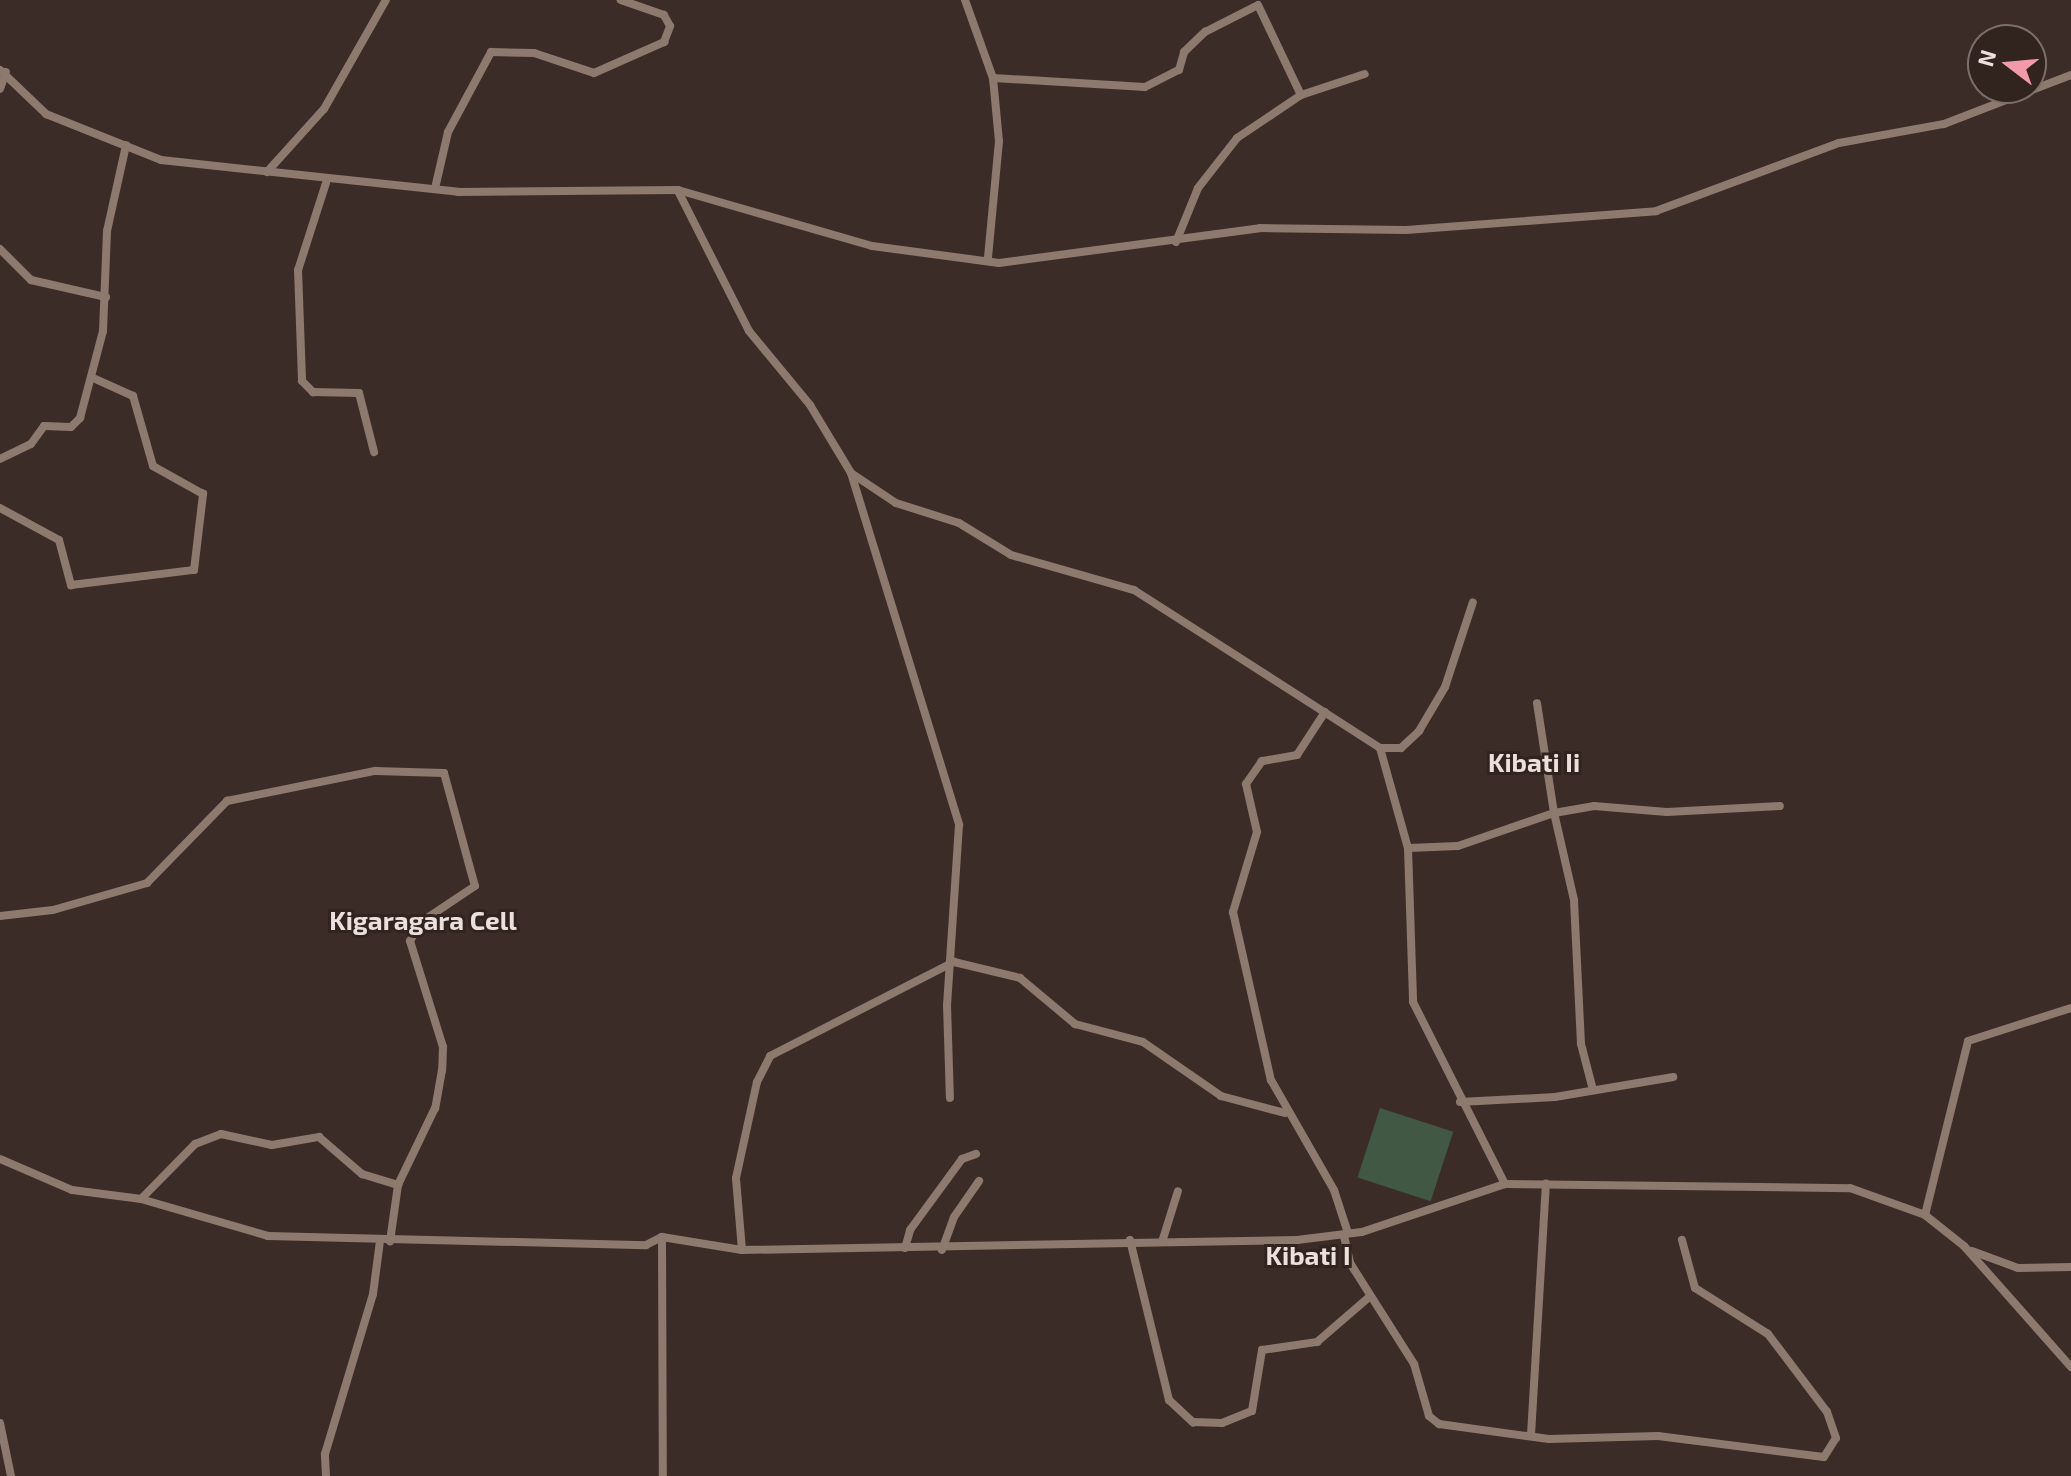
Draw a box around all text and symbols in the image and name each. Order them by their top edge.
north arrow [1967,24,2047,104]
text: N [1971,47,2001,69]
district label: Kibati Ii [1488,746,1580,778]
district label: Kigaragara Cell [329,904,517,936]
district label: Kibati I [1266,1239,1350,1271]

